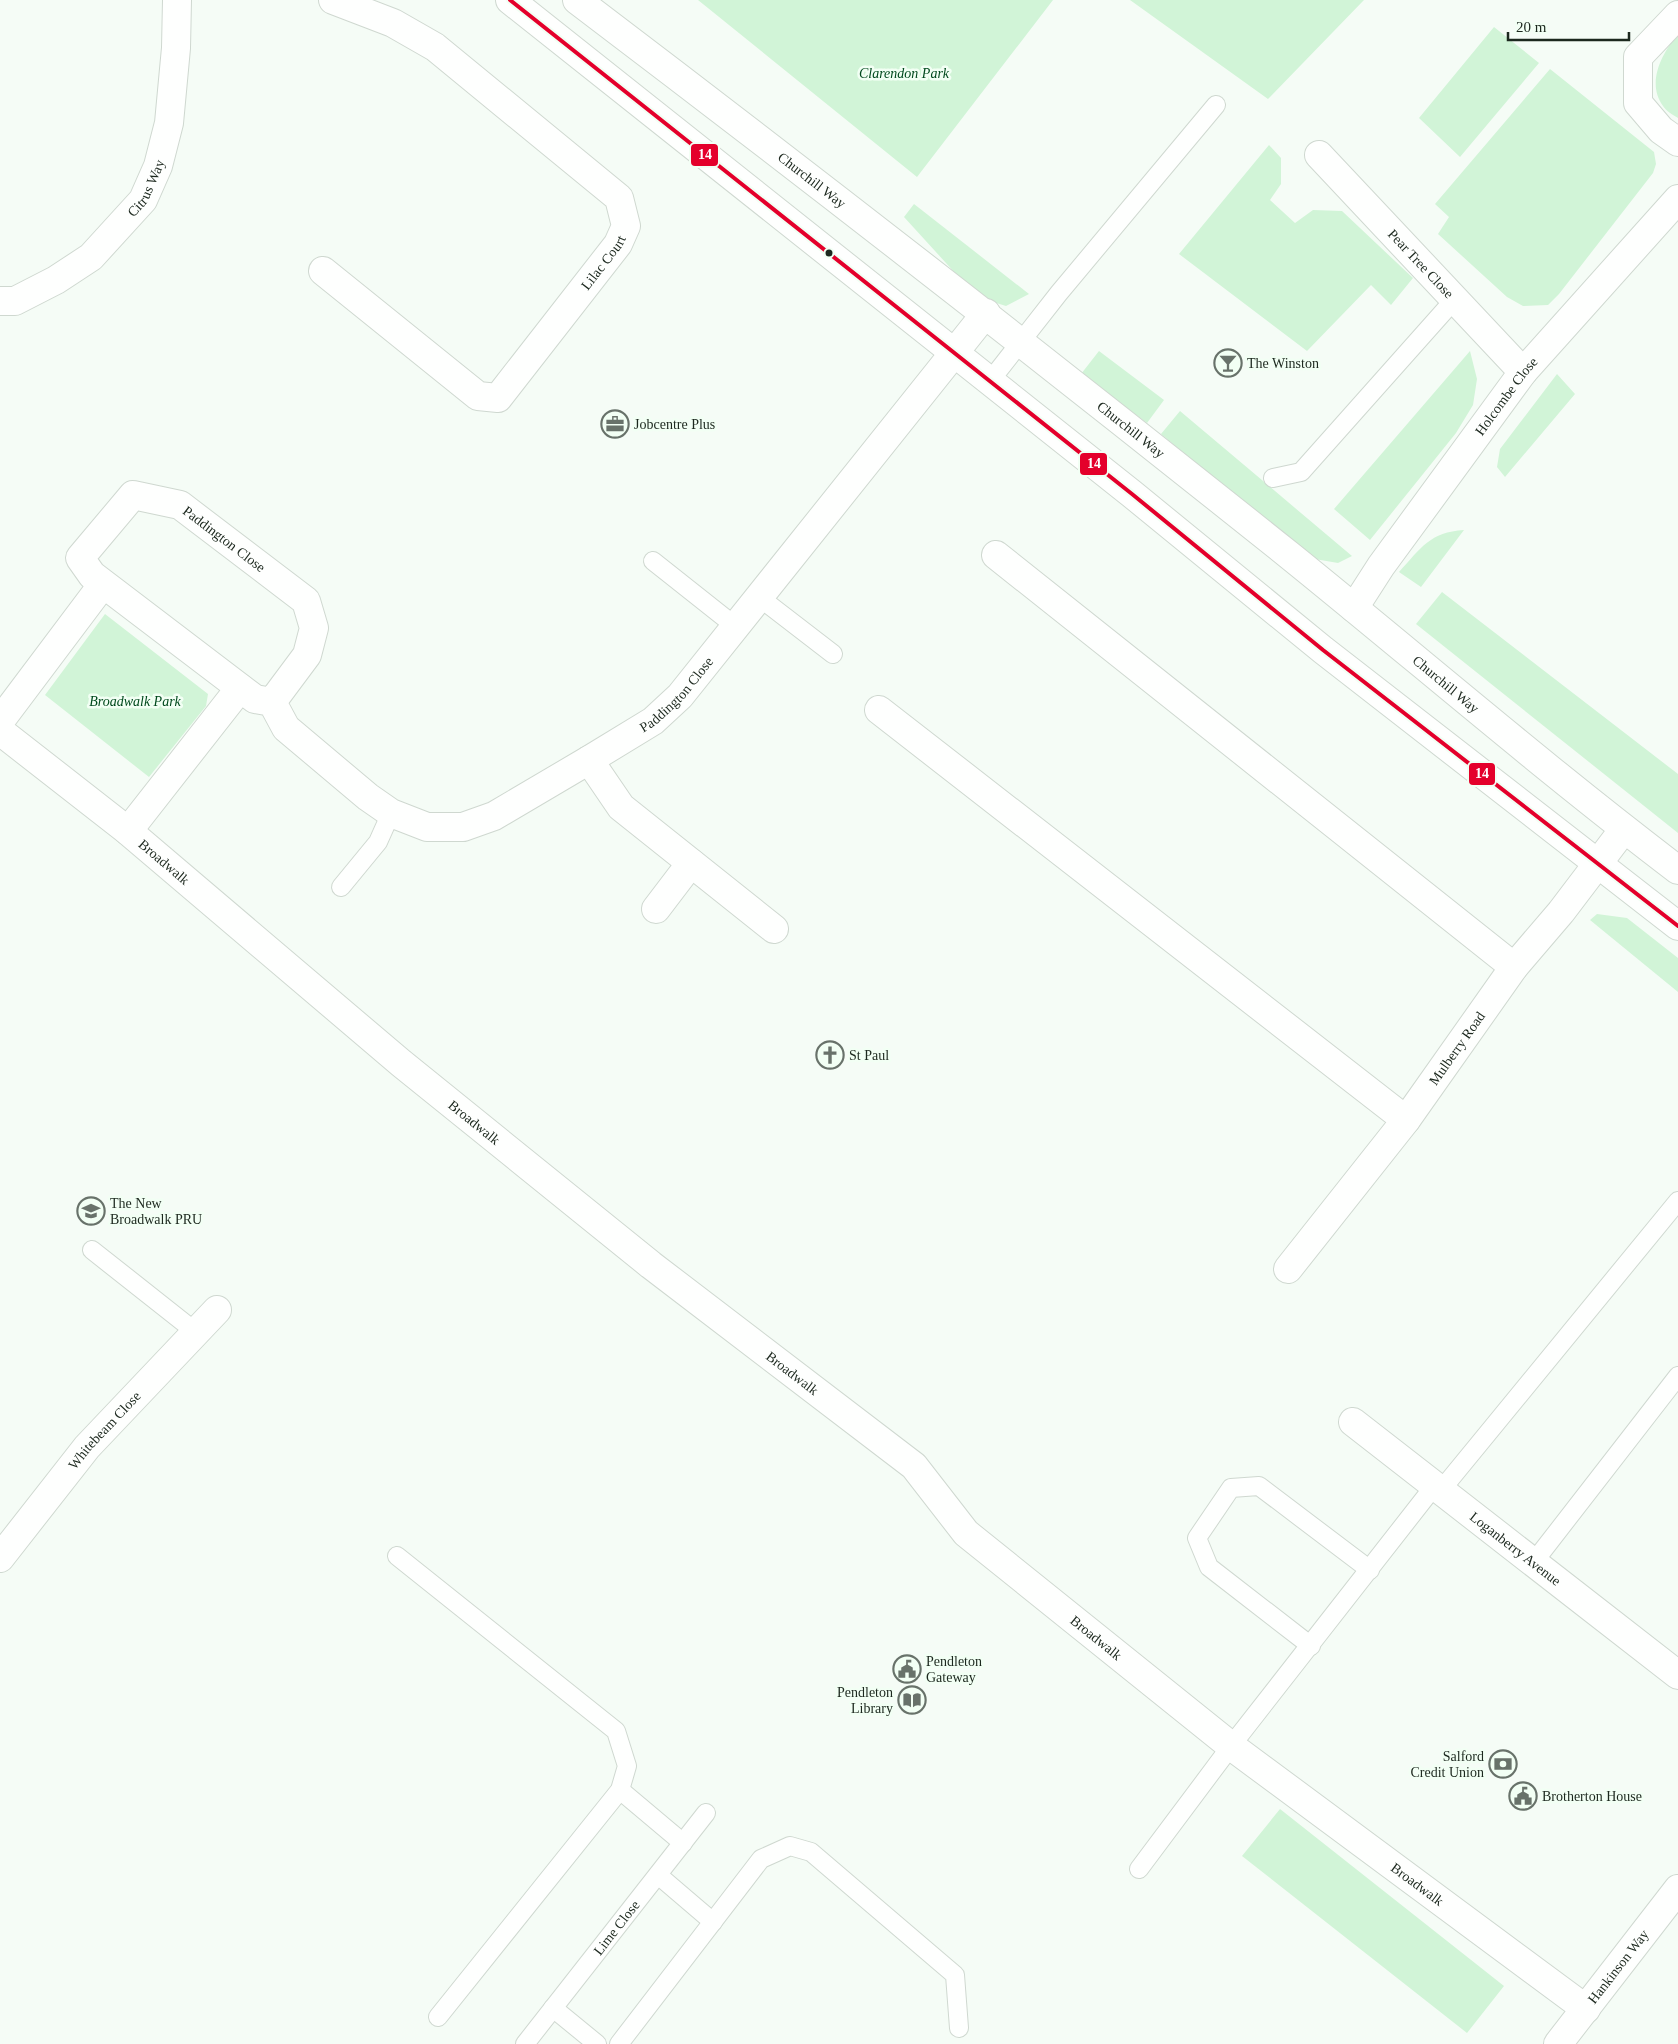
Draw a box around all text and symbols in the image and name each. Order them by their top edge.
scale bar [1508,10,1629,42]
text: 20 m [1516,19,1547,35]
park label: Clarendon Park [859,66,950,81]
line badge: 14 [690,143,719,167]
text: 14 [698,147,712,162]
street label: Churchill Way [775,149,849,211]
street label: Citrus Way [124,158,167,219]
street label: Pear Tree Close [1385,226,1457,301]
street label: Lilac Court [578,233,628,292]
unlabelled marker [824,248,834,258]
bar icon: The Winston [1213,348,1243,378]
street label: Holcombe Close [1472,354,1540,438]
place label: The Winston [1247,356,1319,371]
street label: Churchill Way [1094,398,1168,461]
office icon: Jobcentre Plus [600,409,630,439]
place label: Jobcentre Plus [634,417,715,432]
line badge: 14 [1079,452,1108,476]
text: 14 [1087,456,1101,471]
street label: Paddington Close [180,503,268,575]
street label: Churchill Way [1410,652,1482,716]
street label: Paddington Close [637,654,716,735]
park label: Broadwalk Park [89,694,182,709]
line badge: 14 [1468,762,1496,786]
text: 14 [1475,766,1489,781]
street label: Broadwalk [136,836,193,887]
street label: Mulberry Road [1426,1009,1488,1088]
church icon: St Paul [815,1040,845,1070]
place label: St Paul [849,1048,889,1063]
street label: Broadwalk [446,1097,503,1147]
school or university icon: The New Broadwalk PRU [76,1196,106,1226]
place label: The New Broadwalk PRU [110,1196,202,1227]
street label: Broadwalk [763,1348,821,1398]
street label: Whitebeam Close [65,1388,143,1472]
street label: Loganberry Avenue [1467,1509,1564,1588]
street label: Broadwalk [1068,1613,1125,1663]
public building icon: Pendleton Gateway [892,1654,922,1684]
place label: Pendleton Gateway [926,1654,982,1685]
place label: Pendleton Library [837,1685,893,1716]
library icon: Pendleton Library [897,1685,927,1715]
place label: Salford Credit Union [1411,1749,1484,1780]
bank icon: Salford Credit Union [1488,1749,1518,1779]
public building icon: Brotherton House [1508,1781,1538,1811]
place label: Brotherton House [1542,1789,1642,1804]
street label: Broadwalk [1388,1860,1447,1908]
street label: Lime Close [590,1897,642,1958]
street label: Hankinson Way [1585,1927,1651,2006]

